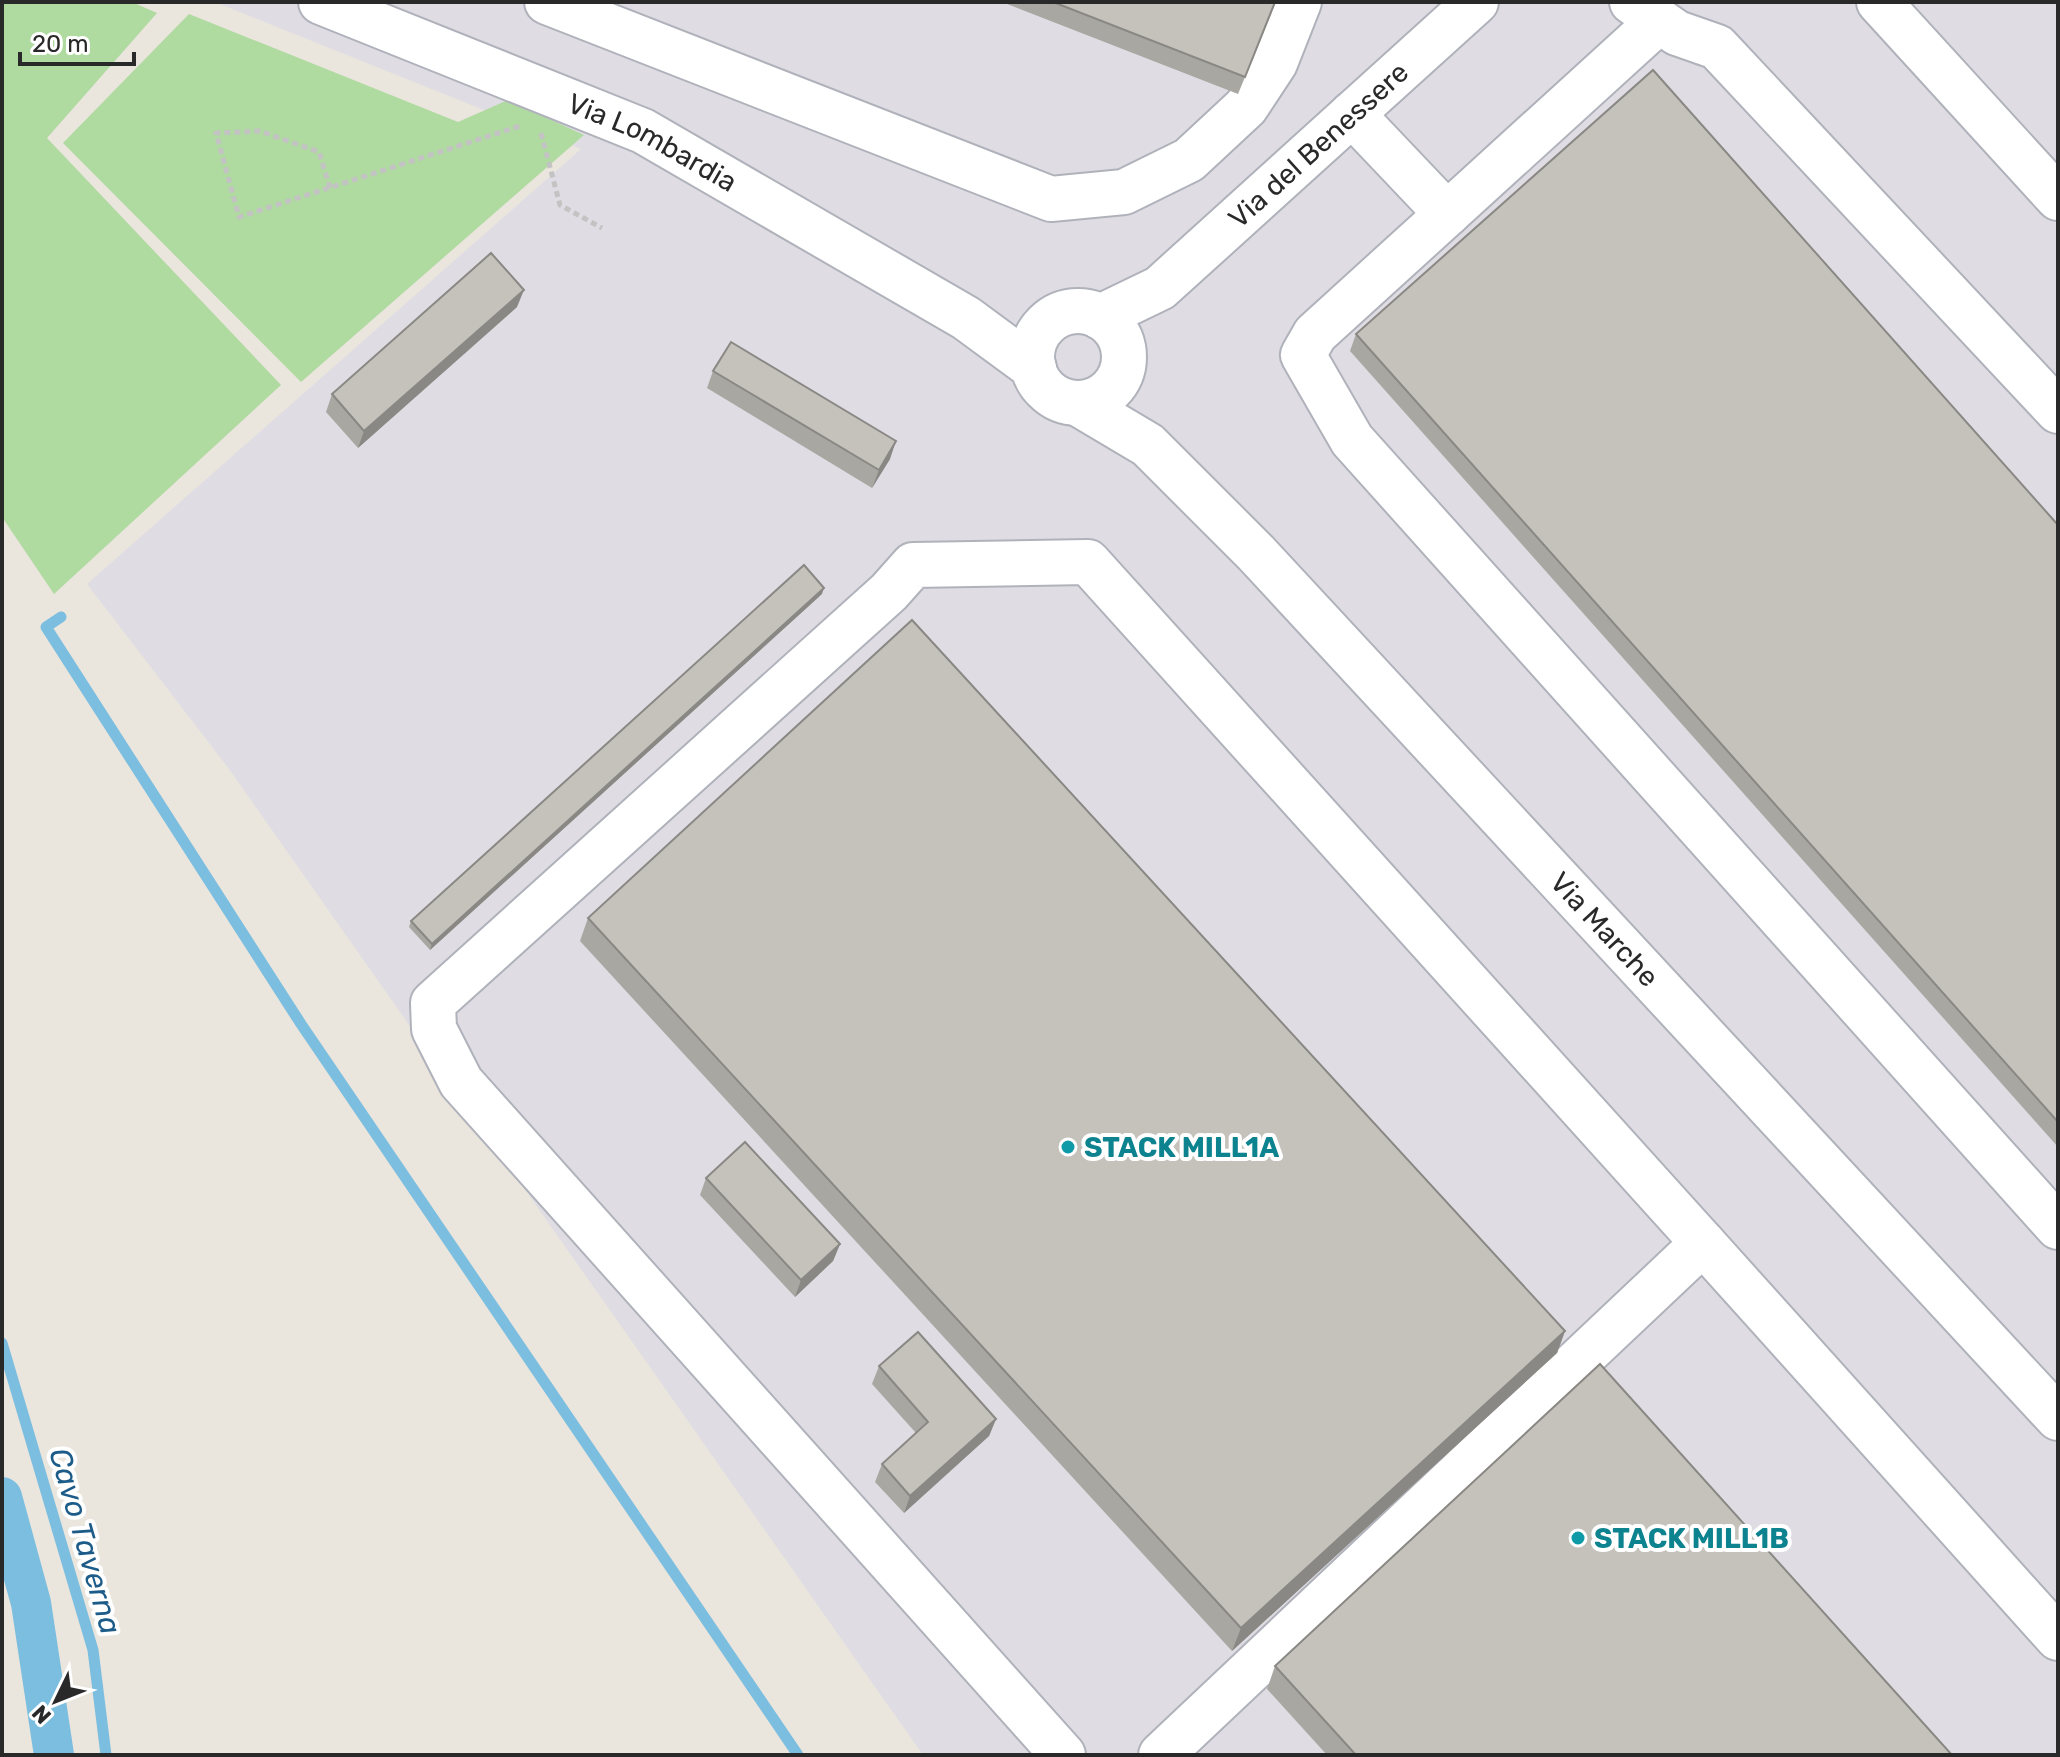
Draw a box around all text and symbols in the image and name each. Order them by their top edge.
scale bar [20,16,134,66]
text: 20 m [32,30,89,58]
street label: Via del Benessere [1222,55,1415,235]
street label: Via Lombardia [563,86,743,198]
street label: Via Marche [1544,865,1666,993]
place label: STACK MILL1A [1084,1131,1279,1164]
marker: STACK MILL1A [1059,1138,1077,1156]
water label: Cavo Taverna [41,1444,129,1638]
place label: STACK MILL1B [1594,1522,1789,1555]
marker: STACK MILL1B [1569,1529,1587,1547]
north arrow [16,1661,96,1741]
text: N [26,1699,57,1729]

